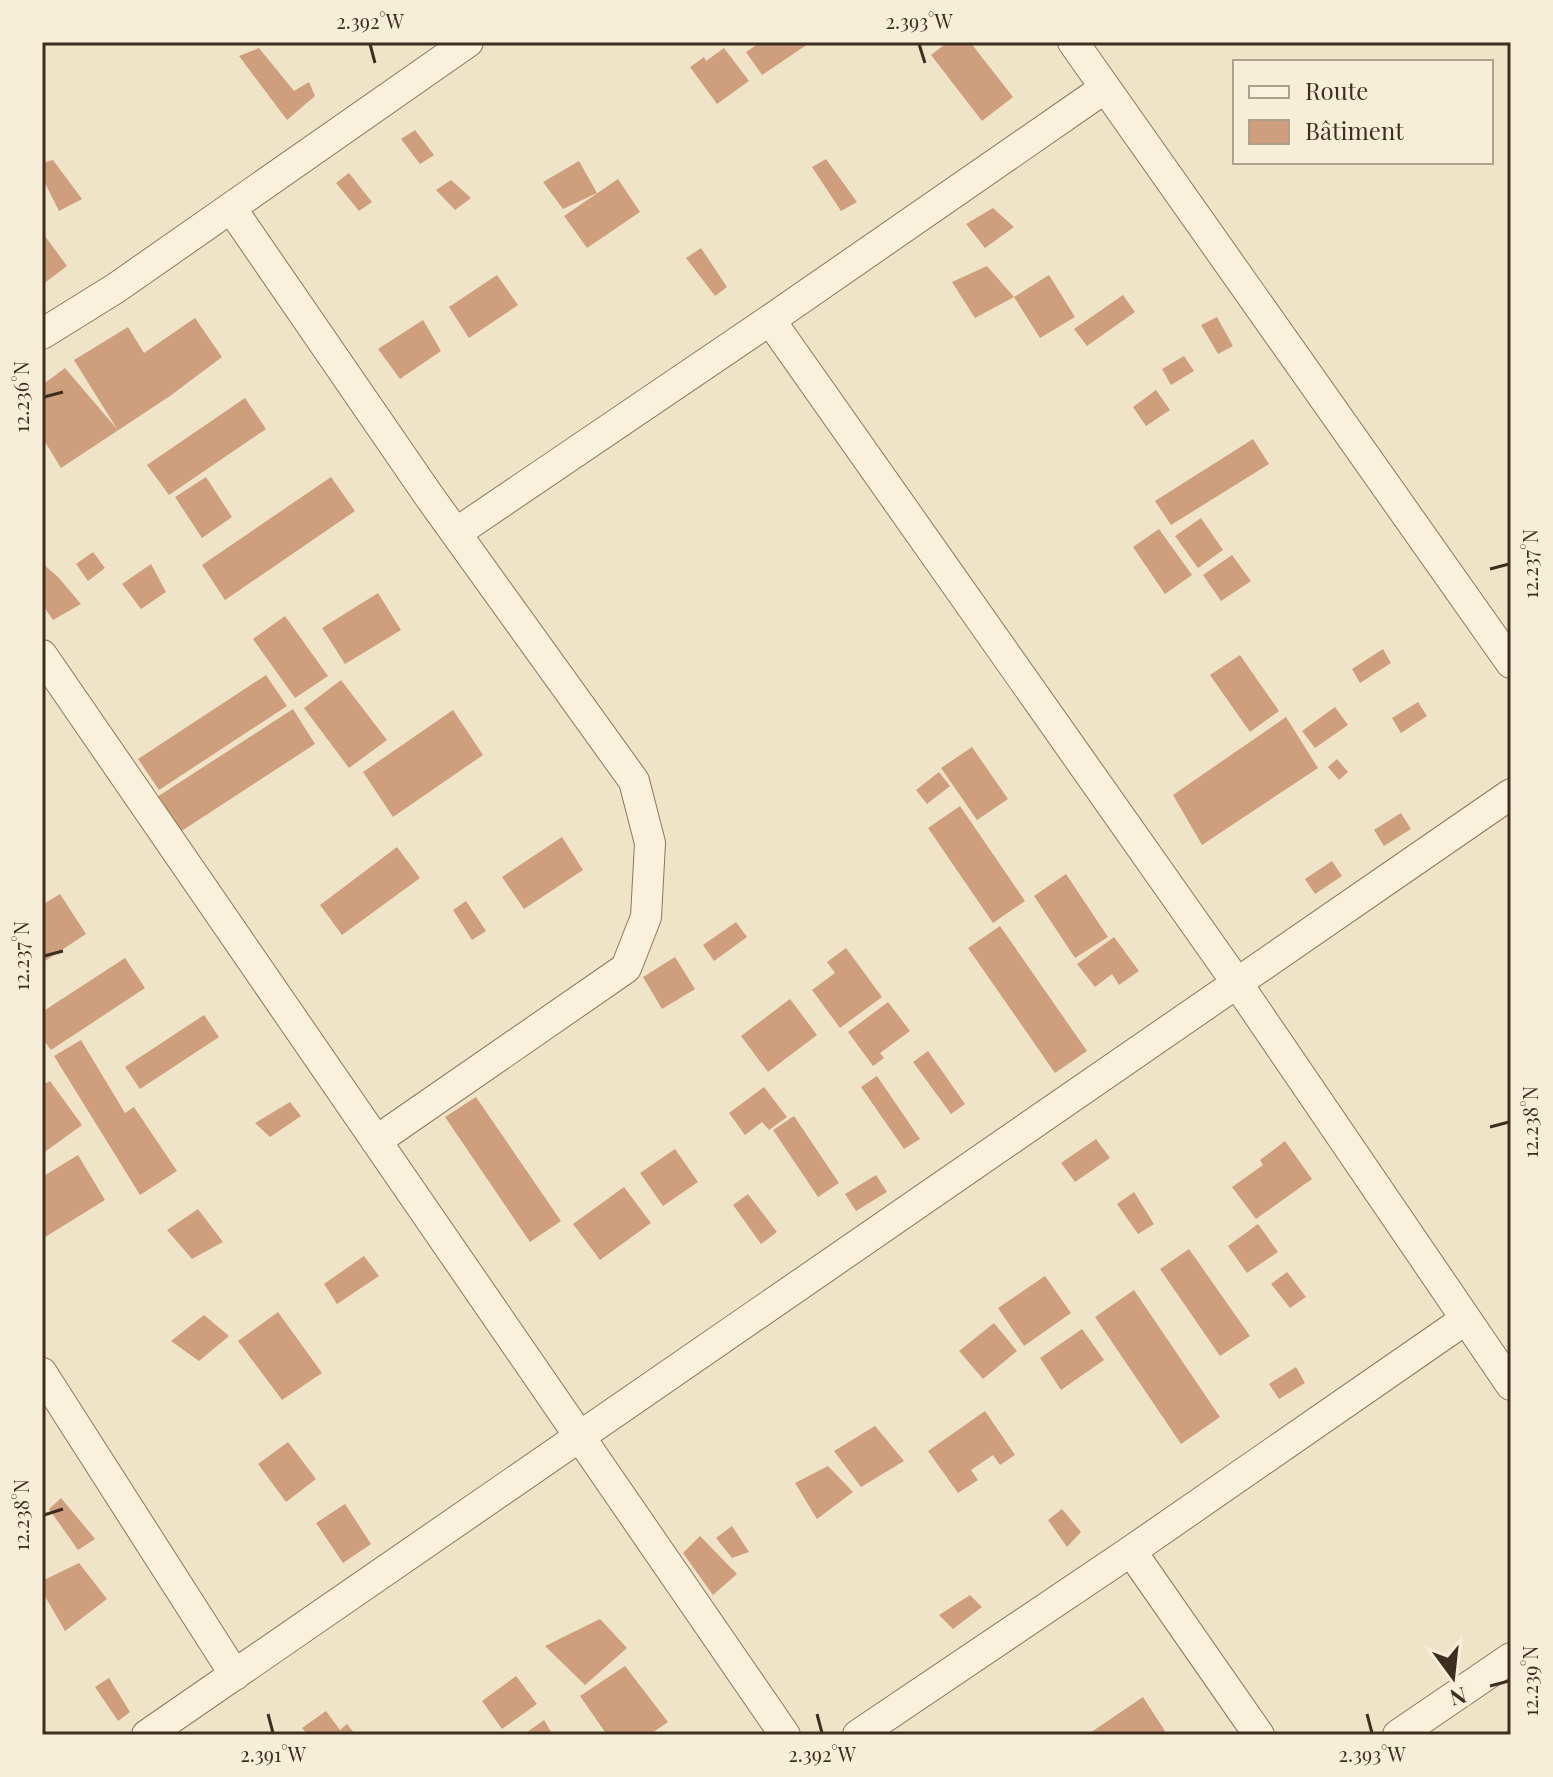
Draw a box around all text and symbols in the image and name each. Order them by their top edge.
text: 2.392°W [336,7,405,34]
text: 2.393°W [885,7,953,34]
legend [1233,60,1493,164]
text: Route [1305,74,1368,106]
text: Bâtiment [1305,114,1404,146]
text: 12.236°N [7,361,34,433]
text: 12.237°N [1516,529,1543,599]
text: 12.237°N [7,921,34,991]
text: 12.238°N [1516,1086,1543,1158]
text: 12.238°N [7,1479,34,1551]
north arrow [1413,1637,1493,1717]
text: 12.239°N [1516,1646,1543,1716]
text: N [1447,1681,1470,1714]
text: 2.391°W [240,1740,307,1767]
text: 2.392°W [788,1740,857,1767]
text: 2.393°W [1338,1740,1406,1767]

